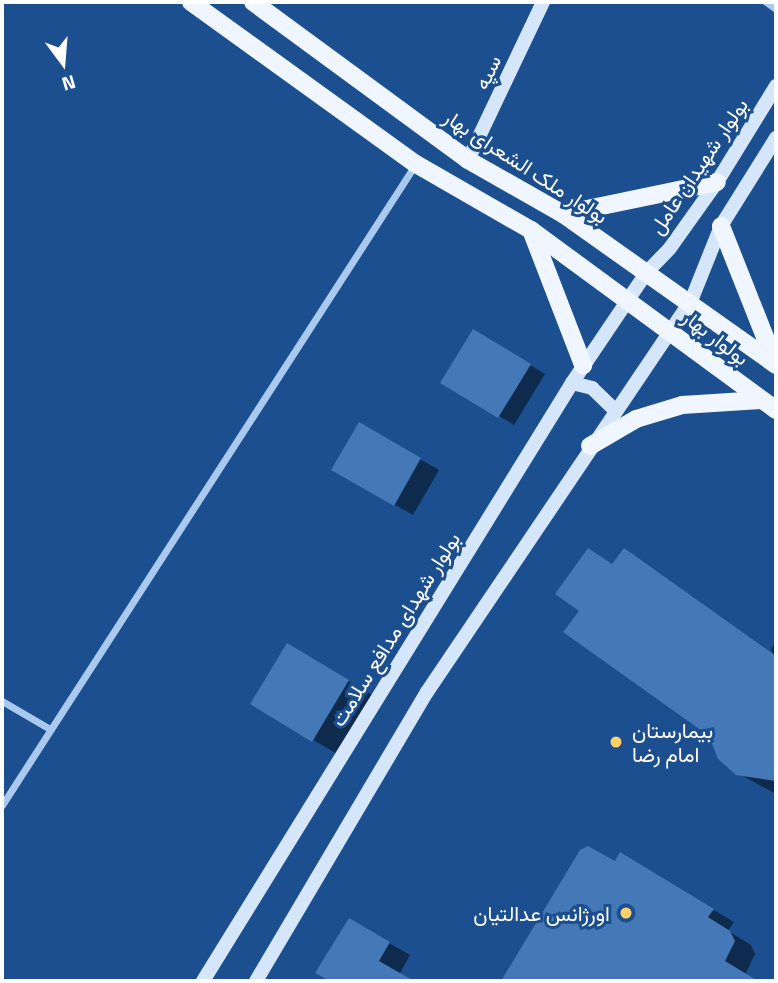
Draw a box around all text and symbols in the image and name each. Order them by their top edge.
north arrow [28,28,98,98]
street label: سپه [468,51,506,93]
text: N [59,68,79,99]
street label: بولوار شهیدان عامل [643,93,753,239]
street label: بولوار ملک الشعرای بهار [439,103,613,229]
street label: بولوار بهار [678,304,754,370]
street label: بولوار شهدای مدافع سلامت [325,527,465,731]
place label: بیمارستان امام رضا [632,717,713,767]
marker: بیمارستان امام رضا [606,732,626,752]
place label: اورژانس عدالتیان [473,900,610,926]
marker: اورژانس عدالتیان [616,903,636,923]

